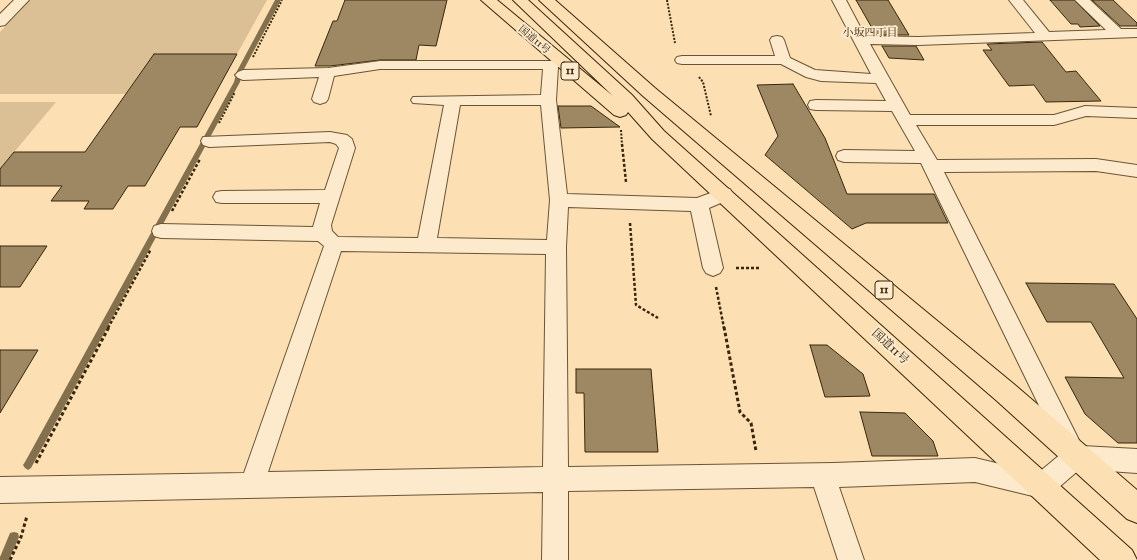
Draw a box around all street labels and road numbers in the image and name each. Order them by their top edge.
street label: 国道11号 [516,23,552,57]
road number: 11 [561,62,579,80]
road number: 11 [875,281,893,299]
street label: 国道11号 [868,326,912,368]

